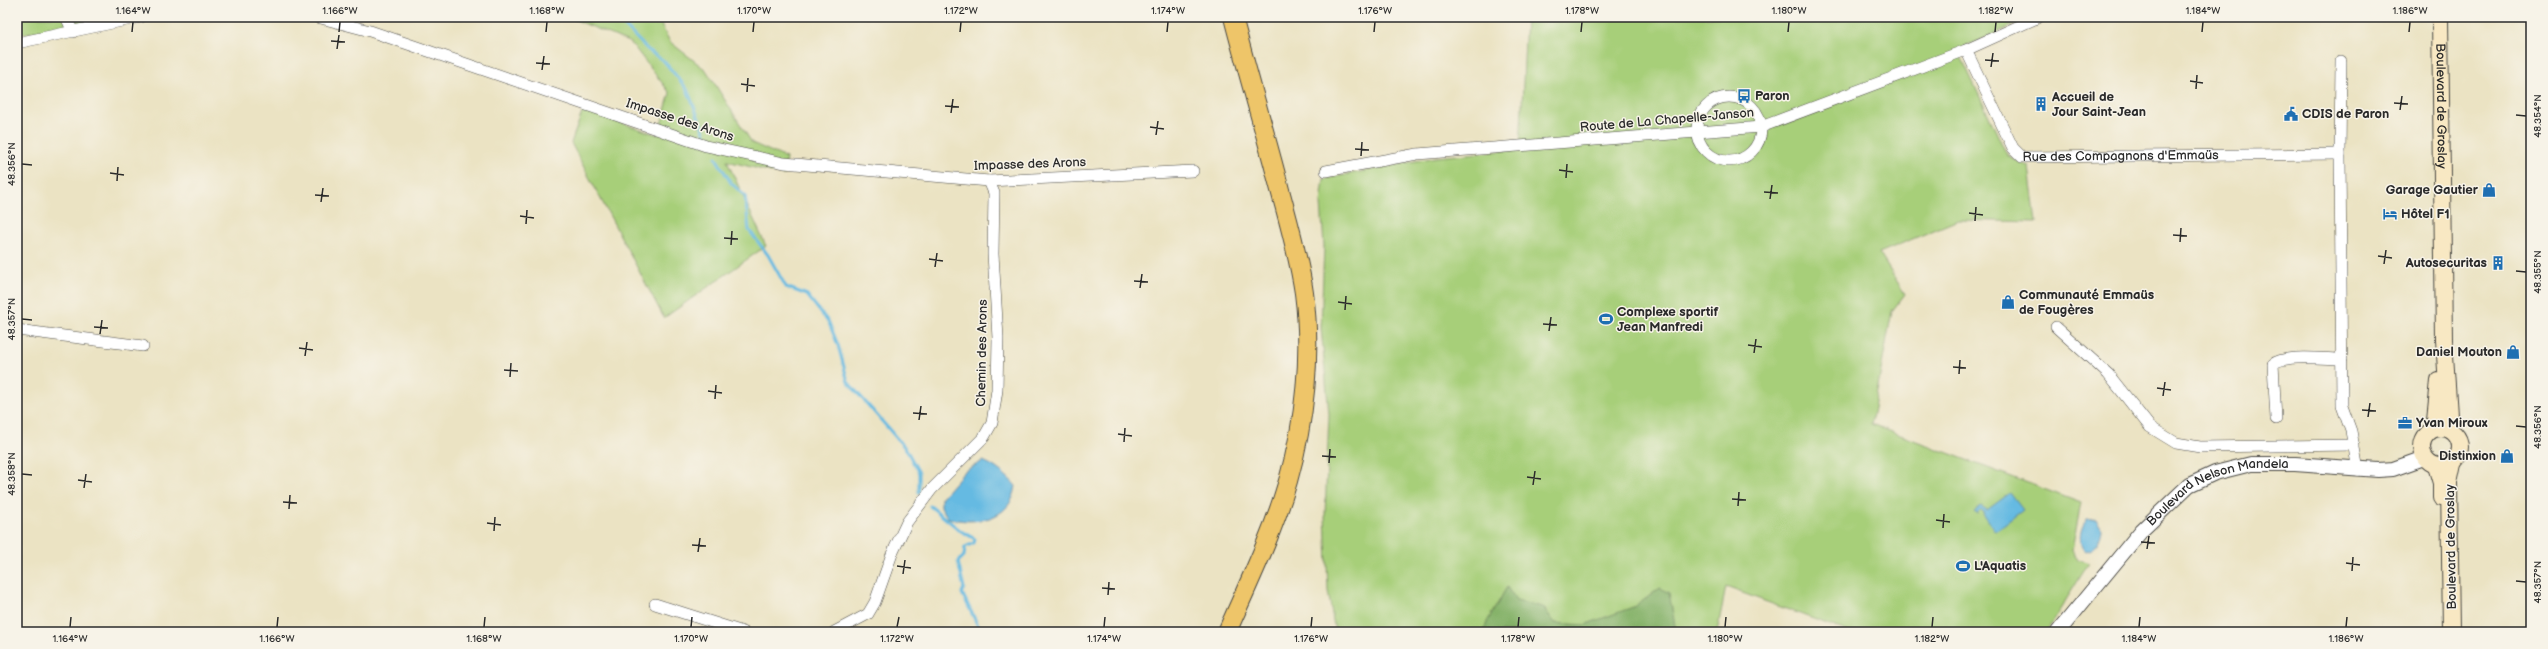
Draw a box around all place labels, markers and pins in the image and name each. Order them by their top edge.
bus stop icon: Paron [1736,88,1752,104]
place label: Paron [1755,88,1790,104]
place label: Accueil de Jour Saint-Jean [2051,89,2146,120]
building icon: Accueil de Jour Saint-Jean [2033,96,2049,112]
public building icon: CDIS de Paron [2283,106,2299,122]
place label: CDIS de Paron [2302,106,2389,122]
place label: Garage Gautier [2386,182,2479,198]
shop icon: Garage Gautier [2481,182,2497,198]
hotel icon: Hôtel F1 [2382,206,2398,222]
place label: Hôtel F1 [2401,206,2450,222]
place label: Autosecuritas [2405,255,2487,271]
building icon: Autosecuritas [2490,255,2506,271]
place label: Communauté Emmaüs de Fougères [2019,287,2154,318]
shop icon: Communauté Emmaüs de Fougères [2000,294,2016,310]
place label: Complexe sportif Jean Manfredi [1617,304,1720,335]
sports icon: Complexe sportif Jean Manfredi [1598,311,1614,327]
place label: Daniel Mouton [2416,344,2502,360]
shop icon: Daniel Mouton [2505,344,2521,360]
office icon: Yvan Miroux [2397,415,2413,431]
place label: Yvan Miroux [2416,415,2488,431]
place label: Distinxion [2439,448,2496,464]
shop icon: Distinxion [2499,448,2515,464]
sports icon: L'Aquatis [1955,558,1971,574]
place label: L'Aquatis [1974,558,2026,574]

